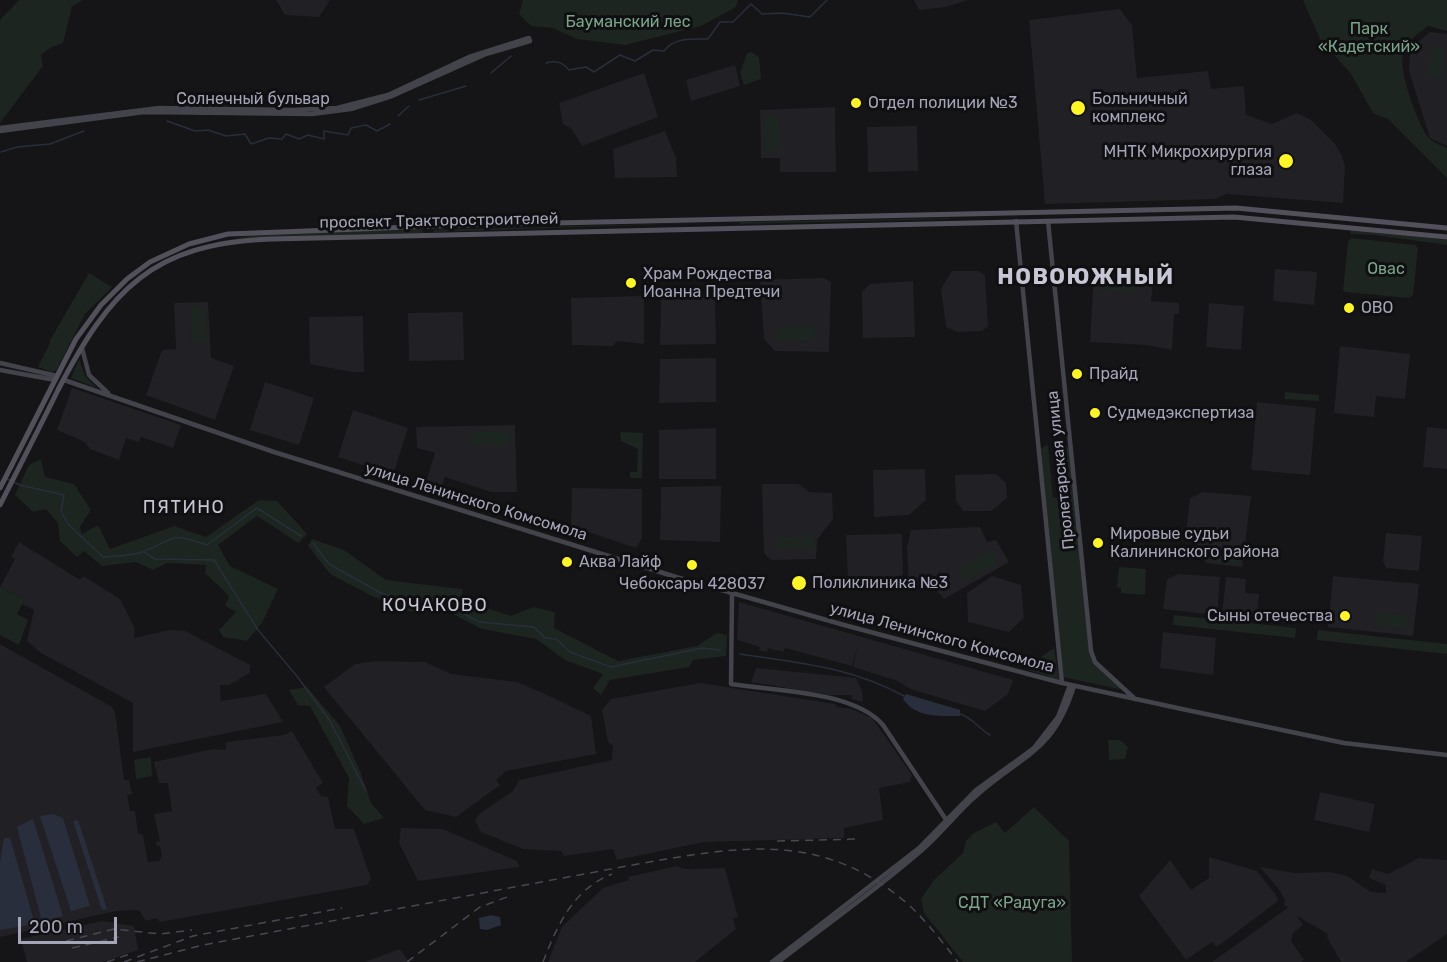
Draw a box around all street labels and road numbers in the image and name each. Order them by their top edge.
street label: Солнечный бульвар [176,89,330,109]
street label: проспект Тракторостроителей [319,209,559,233]
street label: Пролетарская улица [1043,390,1079,550]
street label: улица Ленинского Комсомола [363,459,589,545]
street label: улица Ленинского Комсомола [828,599,1056,677]

